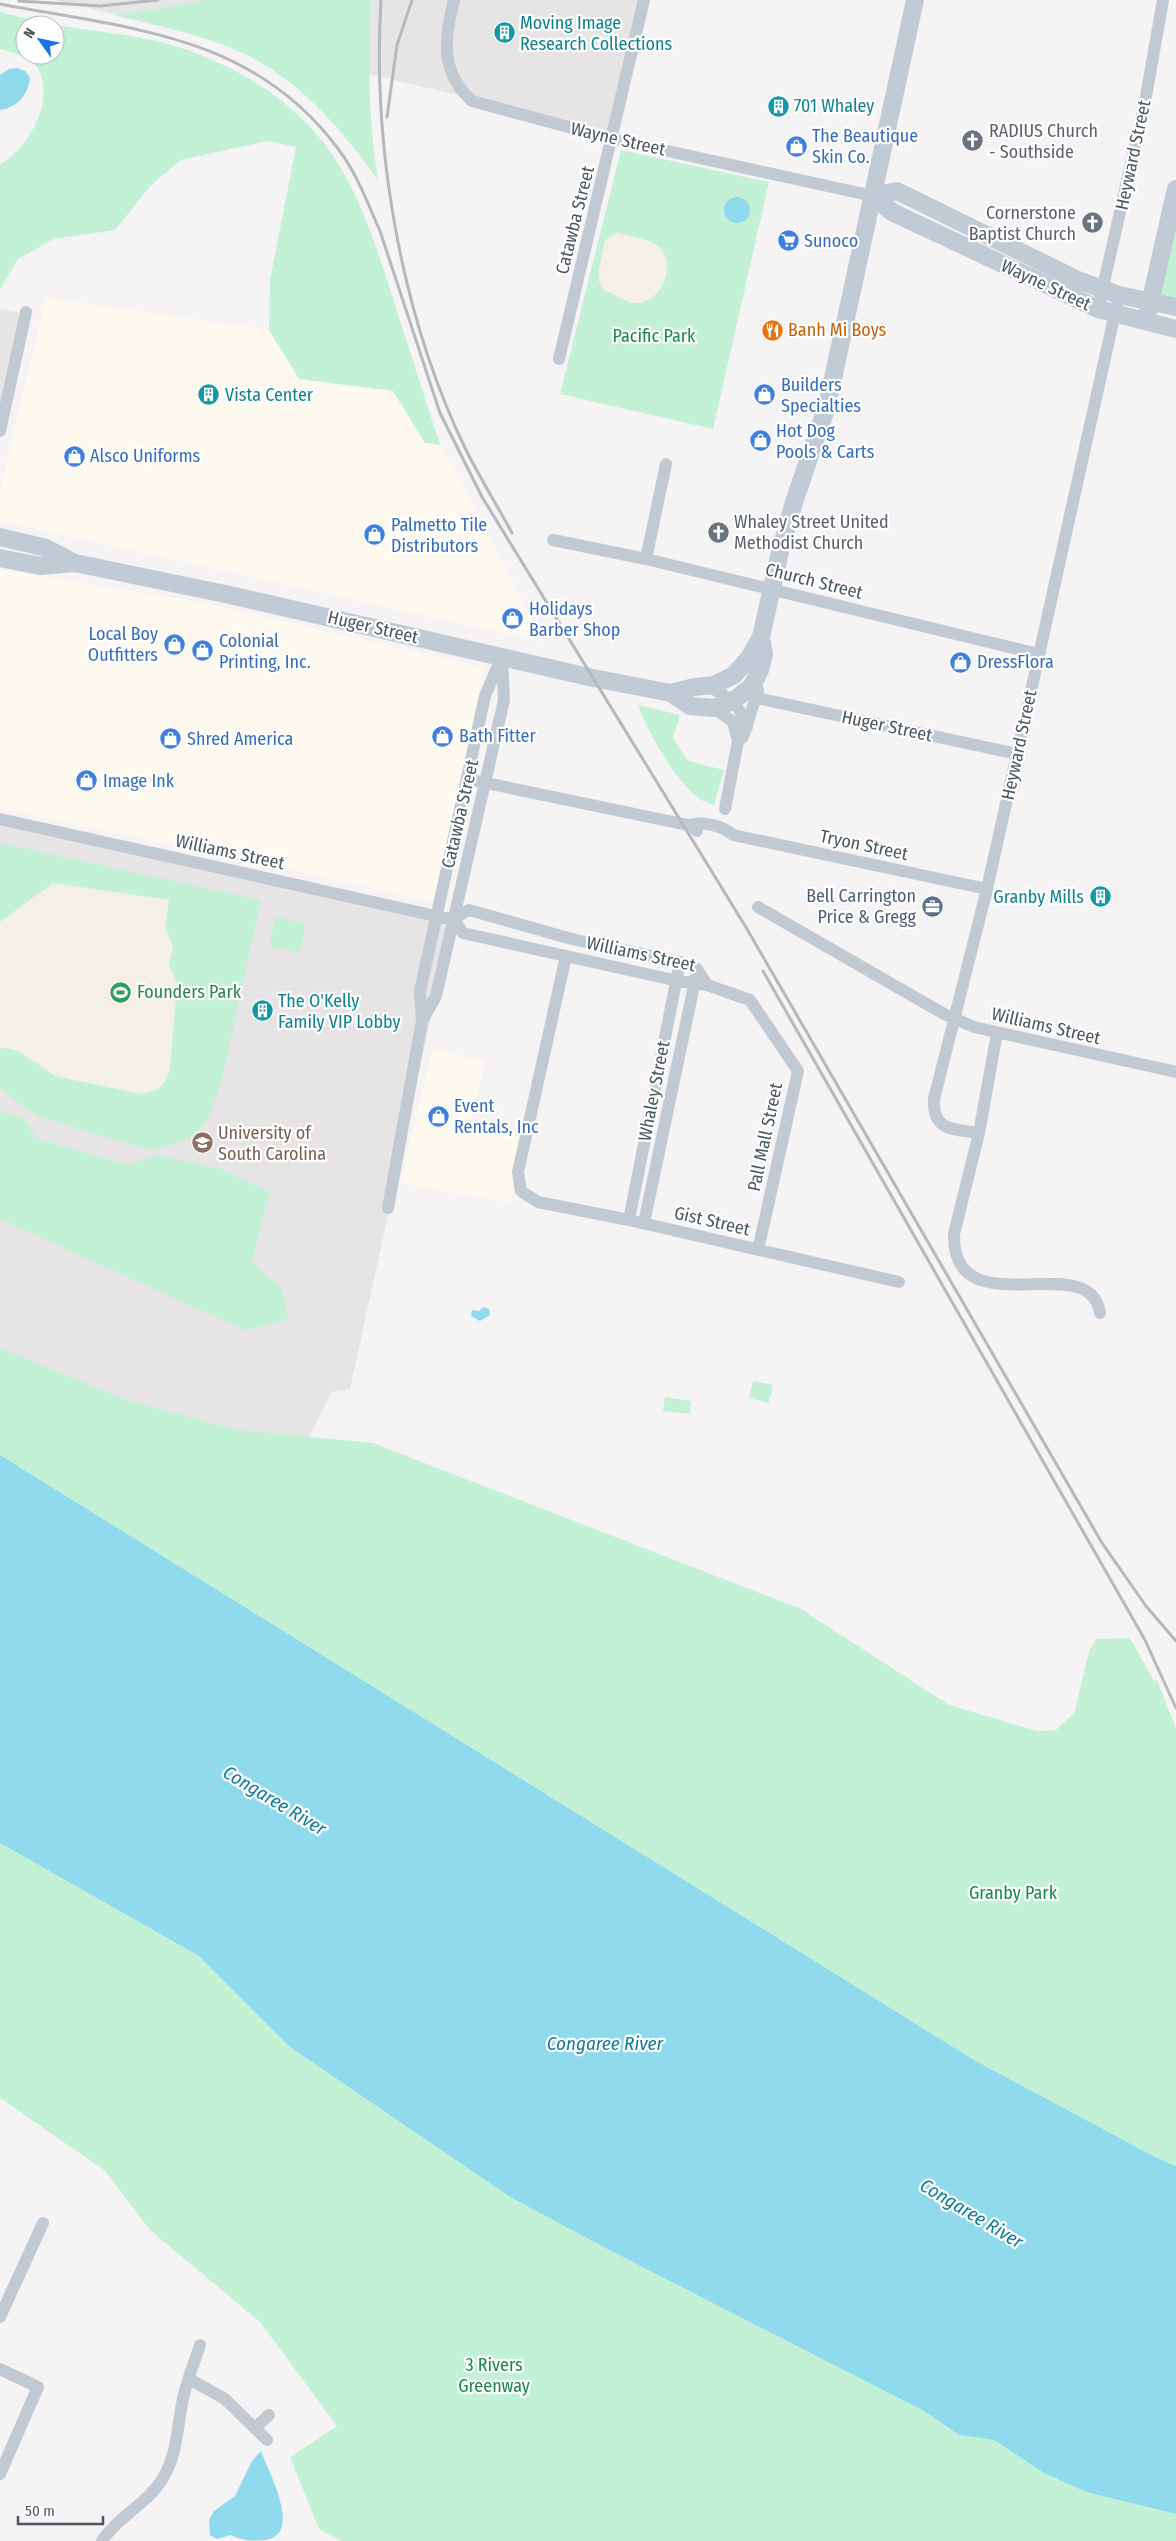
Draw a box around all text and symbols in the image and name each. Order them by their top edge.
place label: Moving Image Research Collections [520,12,673,55]
north arrow [15,15,65,65]
building icon: Moving Image Research Collections [492,21,516,45]
text: N [20,25,39,41]
building icon: 701 Whaley [766,94,790,118]
place label: 701 Whaley [794,95,874,117]
street label: Heyward Street [1111,98,1155,212]
street label: Wayne Street [569,117,668,161]
place label: RADIUS Church - Southside [989,120,1098,163]
place label: The Beautique Skin Co. [812,125,918,168]
church icon: RADIUS Church - Southside [961,129,985,153]
shop icon: The Beautique Skin Co. [784,134,808,158]
street label: Catawba Street [551,163,599,276]
place label: Cornerstone Baptist Church [969,202,1076,245]
church icon: Cornerstone Baptist Church [1080,211,1104,235]
supermarket icon: Sunoco [776,229,800,253]
place label: Sunoco [804,230,858,252]
street label: Wayne Street [998,255,1094,315]
restaurant icon: Banh Mi Boys [760,318,784,342]
place label: Banh Mi Boys [788,319,887,341]
park label: Pacific Park [613,325,696,347]
place label: Builders Specialties [781,374,861,417]
building icon: Vista Center [197,383,221,407]
shop icon: Builders Specialties [753,383,777,407]
place label: Vista Center [225,384,314,406]
place label: Hot Dog Pools & Carts [776,420,875,463]
shop icon: Hot Dog Pools & Carts [748,429,772,453]
shop icon: Alsco Uniforms [62,444,86,468]
place label: Alsco Uniforms [90,445,200,467]
place label: Whaley Street United Methodist Church [734,511,889,554]
place label: Palmetto Tile Distributors [391,514,487,557]
church icon: Whaley Street United Methodist Church [706,520,730,544]
shop icon: Palmetto Tile Distributors [363,523,387,547]
street label: Church Street [763,558,865,604]
place label: Holidays Barber Shop [529,598,620,641]
street label: Huger Street [326,606,420,648]
shop icon: Holidays Barber Shop [501,607,525,631]
place label: Local Boy Outfitters [88,623,158,666]
place label: Colonial Printing, Inc. [219,630,311,673]
shop icon: Local Boy Outfitters [162,632,186,656]
shop icon: Colonial Printing, Inc. [191,639,215,663]
shop icon: DressFlora [949,650,973,674]
place label: DressFlora [977,651,1054,673]
street label: Heyward Street [997,688,1041,802]
street label: Huger Street [840,706,934,746]
shop icon: Bath Fitter [431,724,455,748]
place label: Bath Fitter [459,725,537,747]
shop icon: Shred America [159,727,183,751]
place label: Shred America [187,728,294,750]
street label: Catawba Street [437,757,483,870]
shop icon: Image Ink [75,769,99,793]
place label: Image Ink [103,770,175,792]
street label: Tryon Street [818,825,910,865]
street label: Williams Street [173,830,287,874]
place label: Bell Carrington Price & Gregg [806,885,917,928]
building icon: Granby Mills [1088,885,1112,909]
place label: Granby Mills [993,886,1084,908]
office icon: Bell Carrington Price & Gregg [920,894,944,918]
street label: Williams Street [584,932,698,976]
sports icon: Founders Park [109,980,133,1004]
place label: Founders Park [137,981,242,1003]
place label: The O'Kelly Family VIP Lobby [278,990,401,1033]
building icon: The O'Kelly Family VIP Lobby [250,999,274,1023]
street label: Williams Street [989,1003,1103,1049]
street label: Whaley Street [634,1039,675,1143]
street label: Pall Mall Street [743,1081,787,1193]
place label: Event Rentals, Inc [454,1095,539,1138]
shop icon: Event Rentals, Inc [426,1104,450,1128]
place label: University of South Carolina [218,1122,326,1165]
school or university icon: University of South Carolina [190,1131,214,1155]
street label: Gist Street [672,1202,752,1240]
water label: Congaree River [219,1761,332,1841]
park label: Granby Park [969,1882,1058,1904]
water label: Congaree River [547,2032,665,2055]
water label: Congaree River [916,2174,1029,2254]
park label: 3 Rivers Greenway [458,2354,530,2397]
scale bar [18,2494,102,2526]
text: 50 m [25,2502,55,2520]

